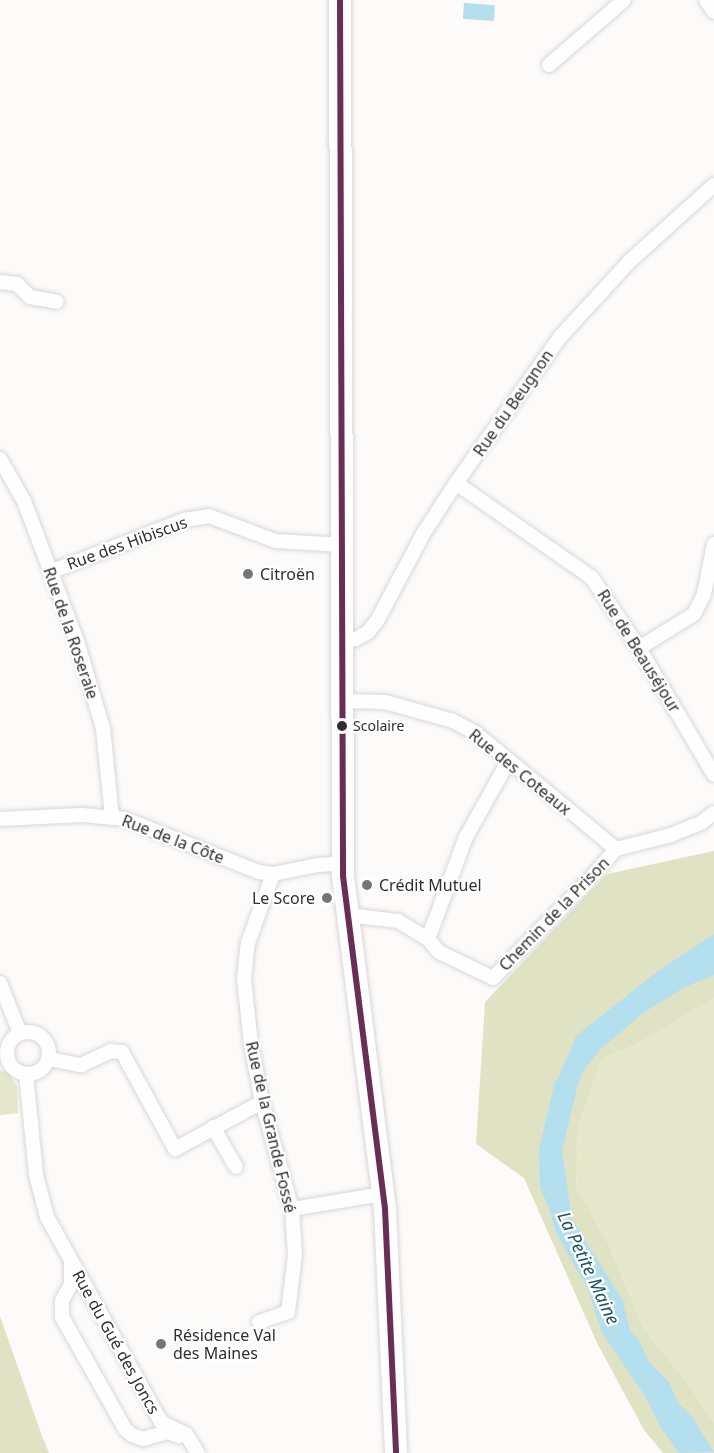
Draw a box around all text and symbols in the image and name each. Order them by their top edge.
street label: Rue du Beugnon [469,346,557,460]
street label: Rue des Hibiscus [64,512,190,574]
place label: Citroën [260,564,315,584]
street label: Rue de la Roseraie [39,565,103,701]
marker: Citroën [241,567,255,581]
street label: Rue de Beauséjour [593,586,685,716]
place label: Scolaire [353,718,404,734]
marker: Scolaire [336,720,348,732]
street label: Rue des Coteaux [465,725,575,819]
street label: Rue de la Côte [119,811,227,867]
street label: Chemin de la Prison [495,853,613,975]
place label: Crédit Mutuel [379,875,482,895]
marker: Crédit Mutuel [360,878,374,892]
place label: Le Score [252,888,315,908]
marker: Le Score [320,891,334,905]
street label: Rue de la Grande Fossé [242,1039,300,1215]
water label: La Petite Maine [553,1208,625,1328]
street label: Rue du Gué des Joncs [68,1267,164,1417]
place label: Résidence Val des Maines [173,1325,276,1363]
marker: Résidence Val des Maines [154,1337,168,1351]

